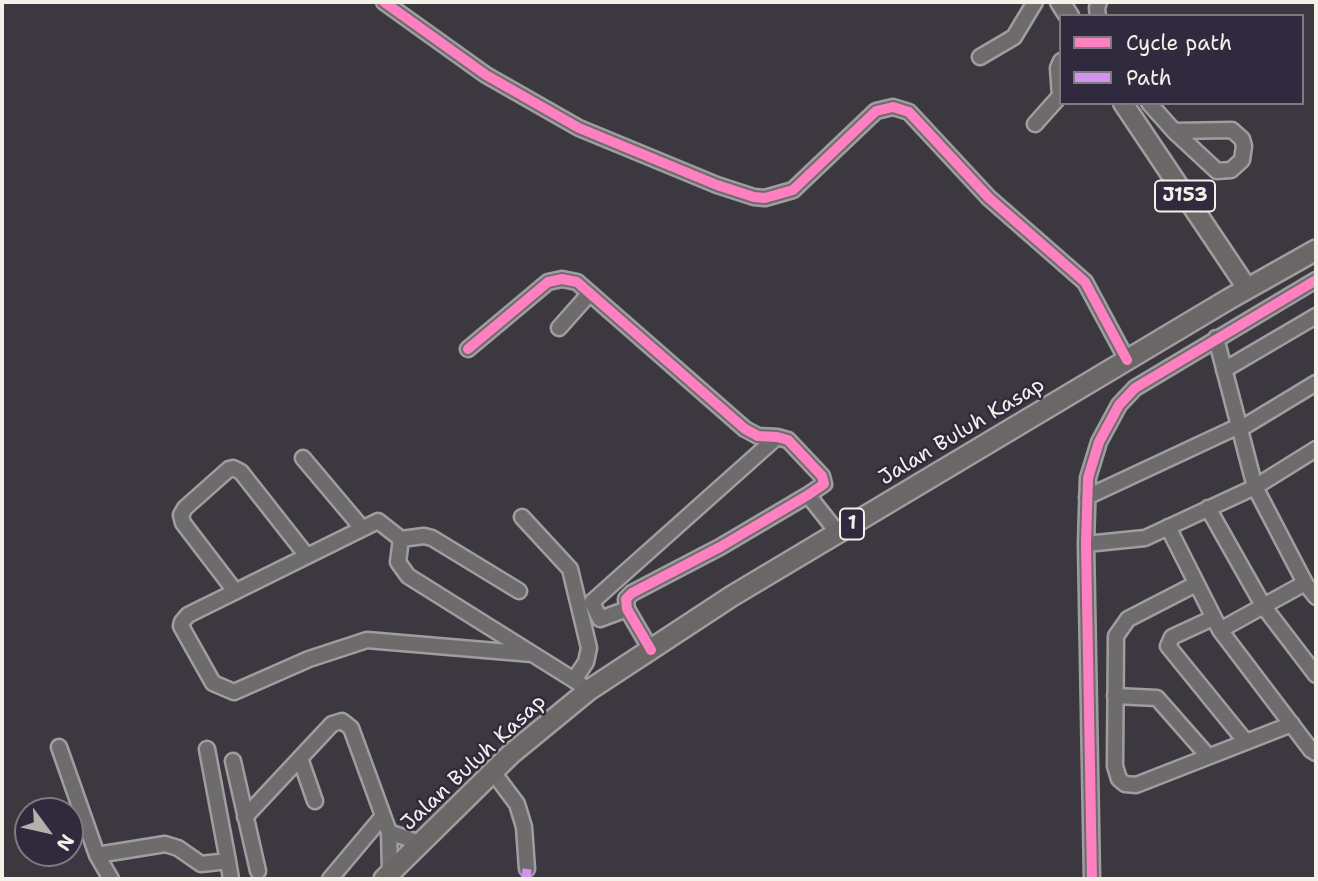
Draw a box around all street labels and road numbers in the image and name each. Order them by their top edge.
road number: J153 [1155,180,1215,212]
street label: Jalan Buluh Kasap [875,373,1049,491]
road number: 1 [840,509,864,540]
street label: Jalan Buluh Kasap [396,689,552,837]

